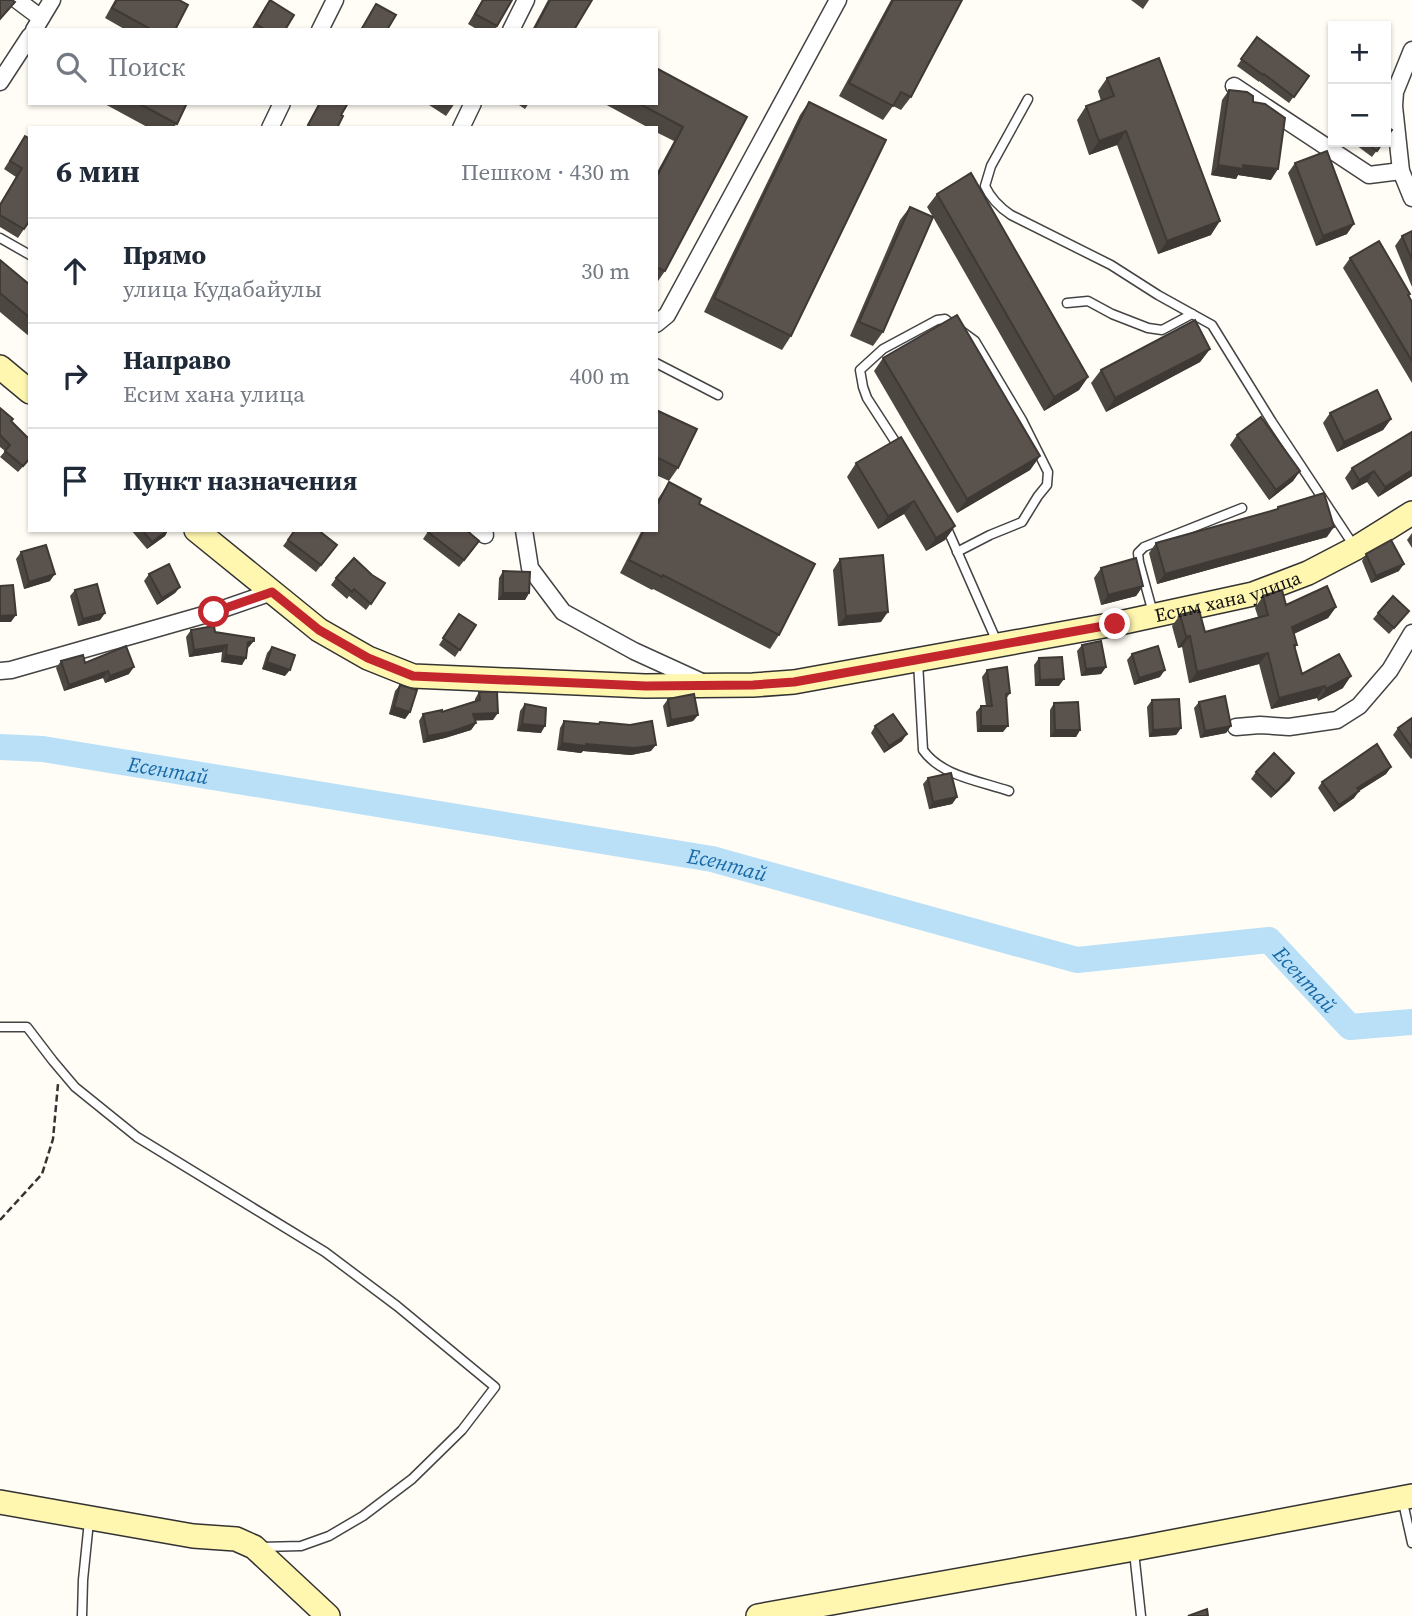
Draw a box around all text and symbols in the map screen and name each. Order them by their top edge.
map controls [1328,21,1391,147]
button: + [1328,21,1391,84]
search box [28,28,658,105]
icon: search [52,48,90,86]
text: Поиск [108,49,185,85]
button: − [1328,84,1391,147]
text: 6 мин [56,151,140,192]
text: Пешком · 430 m [461,156,630,188]
text: Прямо [123,237,206,273]
icon: ahead [56,252,94,290]
text: 30 m [581,255,630,287]
text: улица Кудабайулы [123,273,322,305]
text: Направо [123,342,231,378]
icon: right [56,357,94,395]
text: 400 m [569,360,630,392]
text: Есим хана улица [123,378,305,410]
icon: arrive [56,462,94,500]
text: Пункт назначения [123,463,357,499]
street label: Есим хана улица [1152,564,1305,628]
route start [198,596,229,627]
route end [1099,608,1130,639]
water label: Есентай [125,749,211,791]
water label: Есентай [684,841,771,888]
water label: Есентай [1266,939,1344,1019]

